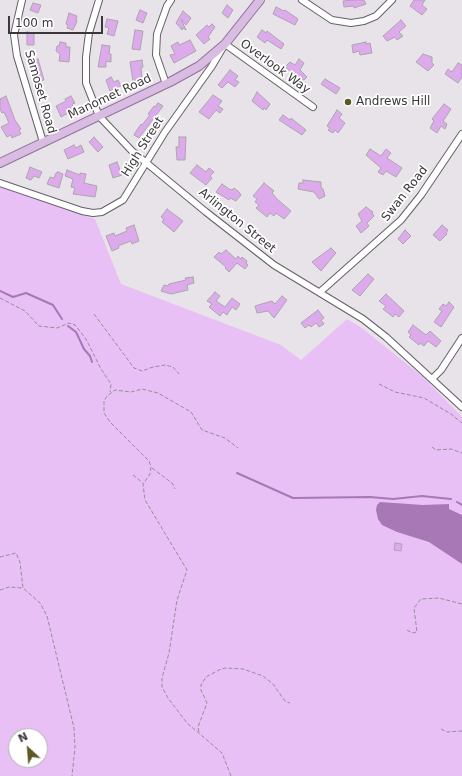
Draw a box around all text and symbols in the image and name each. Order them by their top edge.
scale bar [10,8,105,34]
text: 100 m [15,16,53,30]
street label: Overlook Way [237,37,313,97]
street label: Samoset Road [21,49,59,135]
street label: Manomet Road [66,71,154,123]
place label: Andrews Hill [356,95,430,109]
marker: Andrews Hill [343,97,353,107]
street label: High Street [119,114,167,180]
street label: Swan Road [379,163,431,225]
street label: Arlington Street [196,186,278,256]
north arrow [8,728,48,768]
text: N [16,730,30,746]

